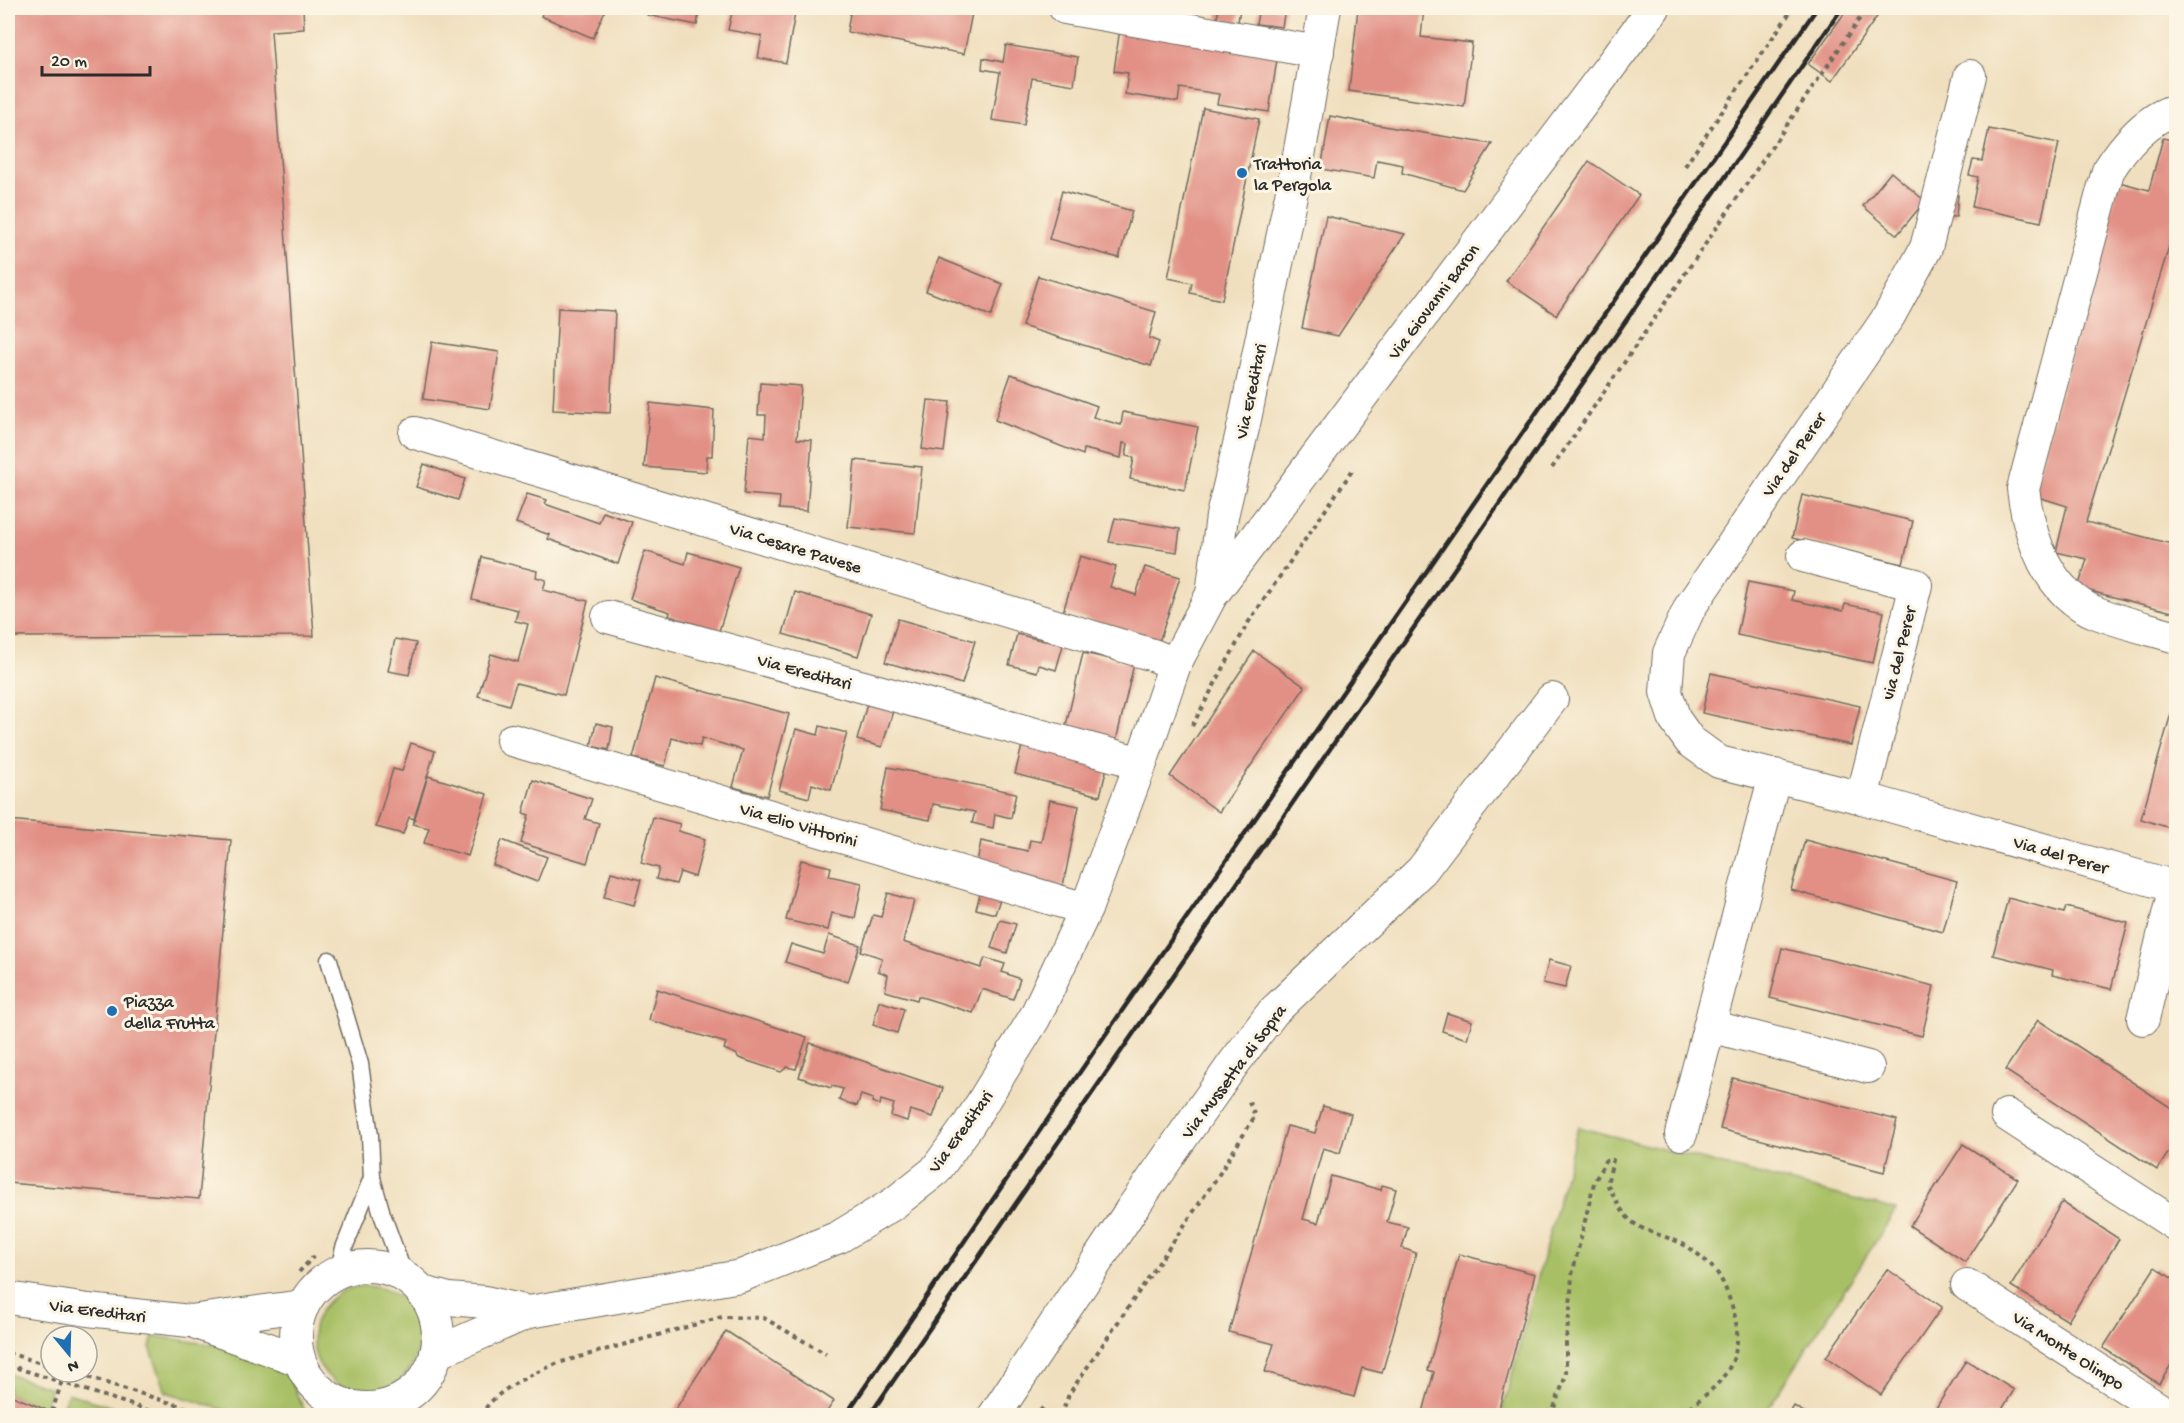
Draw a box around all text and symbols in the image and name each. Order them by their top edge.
scale bar [42,39,150,77]
text: 20 m [51,52,87,73]
place label: Trattoria la Pergola [1253,155,1332,197]
marker: Trattoria la Pergola [1235,166,1249,180]
street label: Via Giovanni Baron [1384,240,1486,365]
street label: Via Ereditari [1232,342,1273,442]
street label: Via del Perer [1758,408,1833,502]
street label: Via Cesare Pavese [726,519,864,580]
street label: via del Perer [1879,603,1923,702]
street label: Via Ereditari [754,650,854,696]
street label: Via Elio Vittorini [736,799,860,853]
street label: Via del Perer [2010,833,2112,880]
place label: Piazza della Frutta [123,993,216,1035]
street label: Via Mussetta di Sopra [1177,1001,1293,1144]
marker: Piazza della Frutta [105,1004,119,1018]
street label: Via Ereditari [924,1087,999,1179]
street label: Via Ereditari [47,1296,147,1329]
street label: Via Monte Olimpo [2007,1308,2128,1396]
north arrow [39,1324,99,1384]
text: N [64,1354,81,1376]

